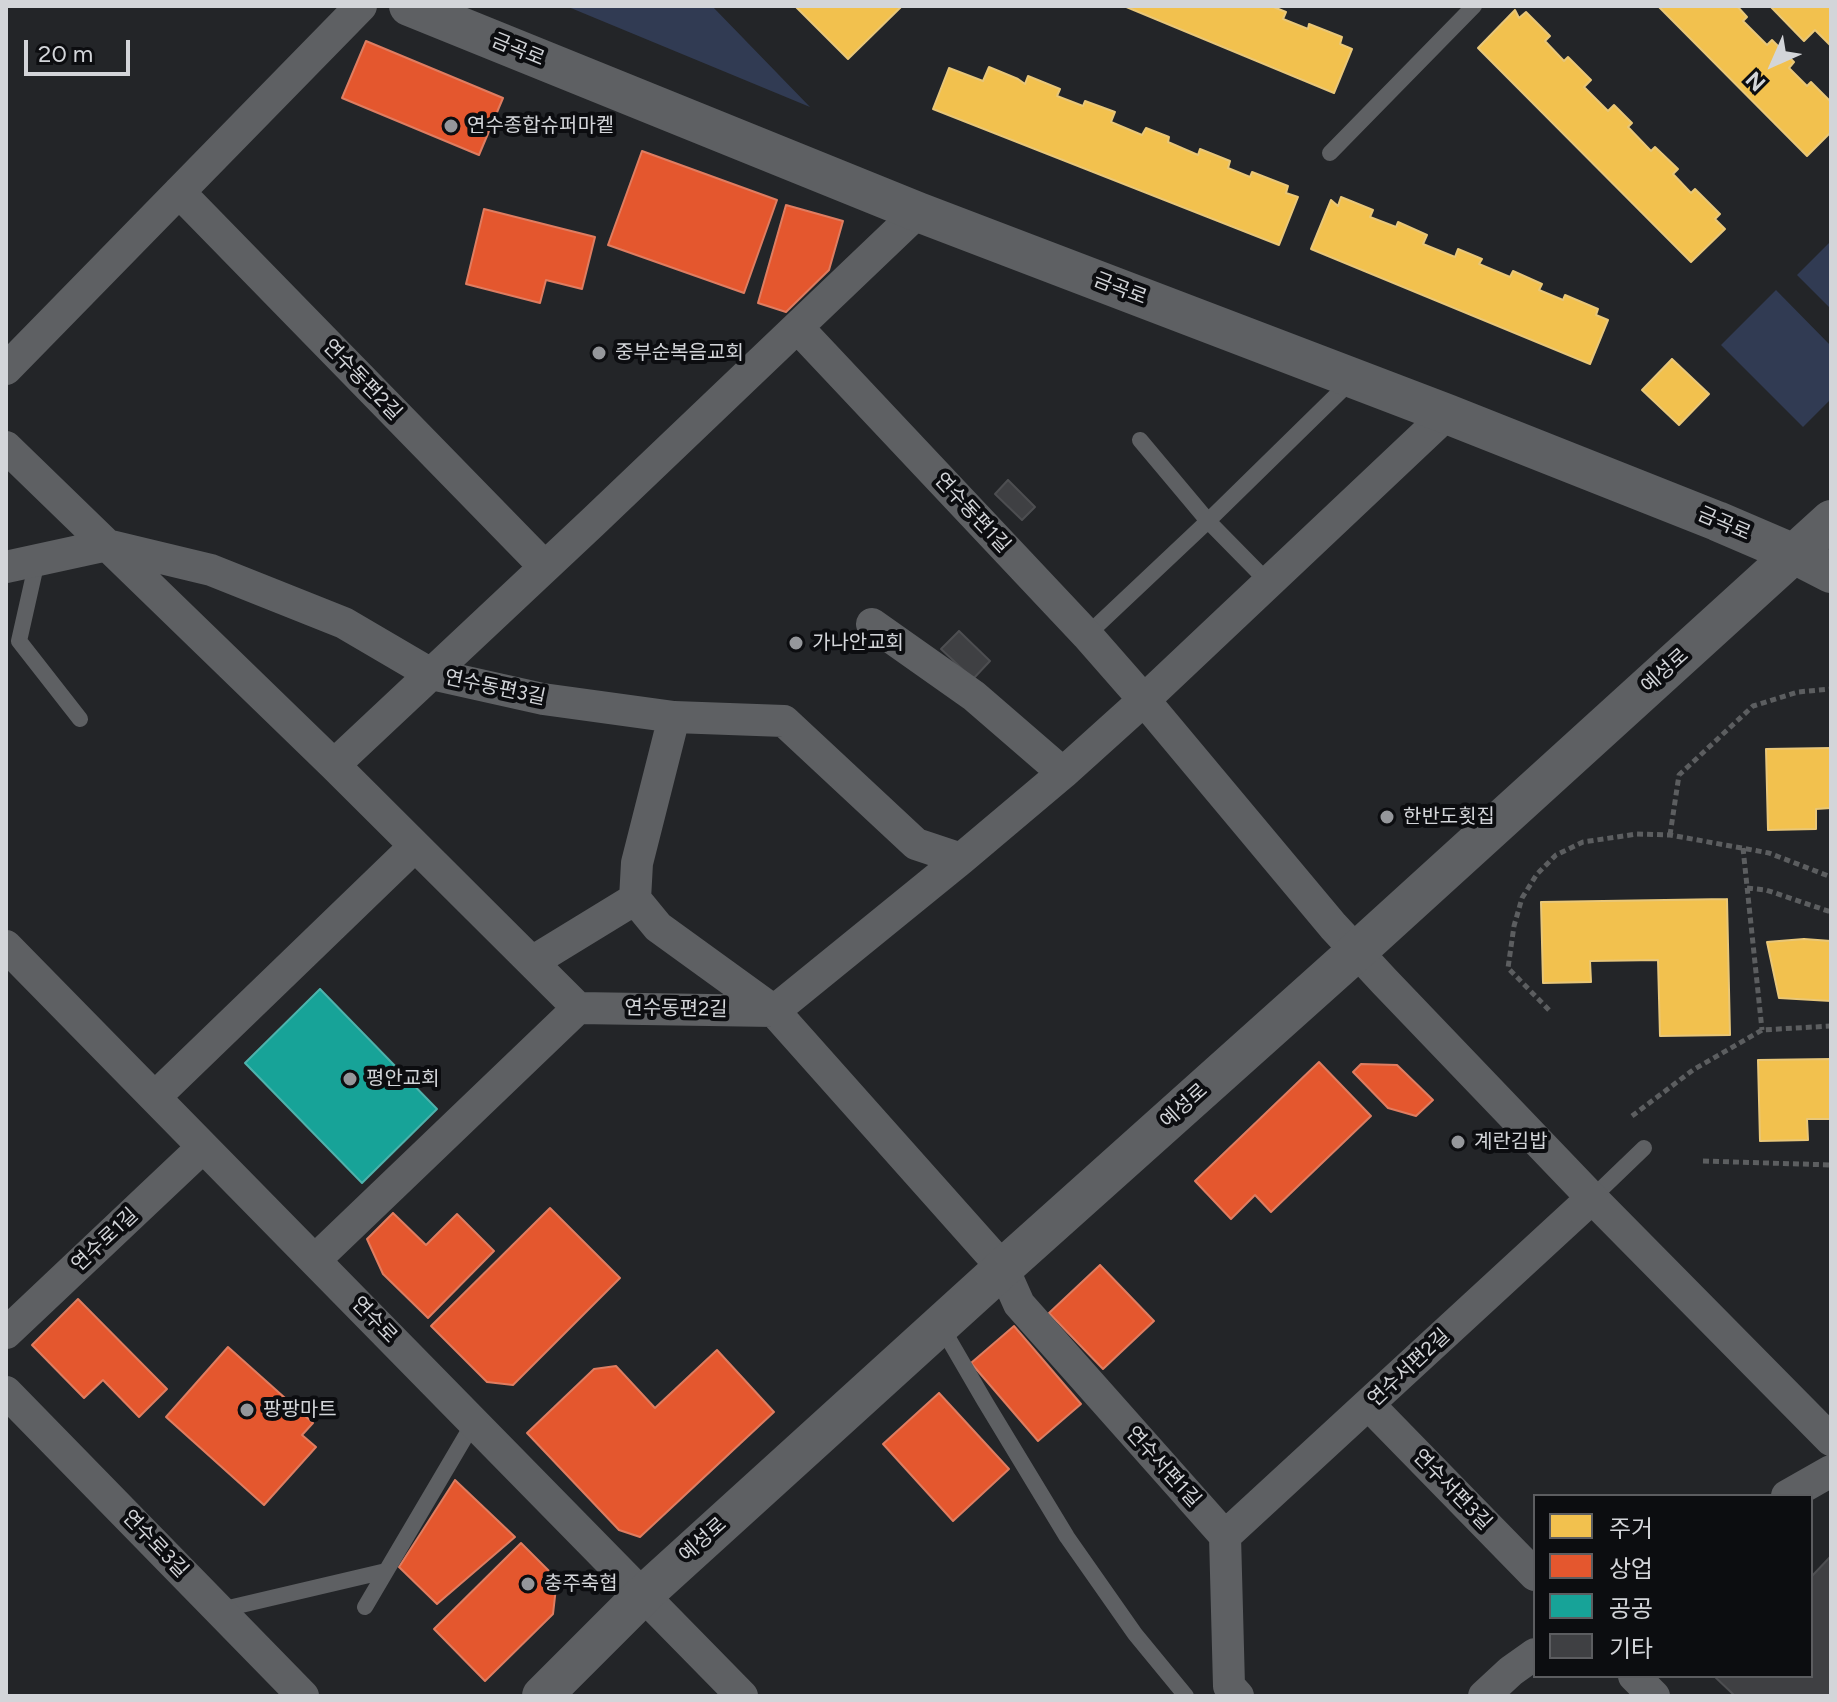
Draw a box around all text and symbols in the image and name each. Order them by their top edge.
scale bar [28,24,134,74]
north arrow [1733,24,1813,104]
street label: 금곡로 [488,29,548,71]
text: 20 m [38,39,93,68]
text: N [1740,66,1771,97]
place label: 연수종합슈퍼마켙 [467,114,614,138]
marker: 연수종합슈퍼마켙 [442,117,460,135]
street label: 금곡로 [1090,268,1150,310]
street label: 연수동편2길 [318,335,406,425]
place label: 중부순복음교회 [615,341,744,365]
marker: 중부순복음교회 [590,344,608,362]
street label: 연수동편1길 [929,468,1015,558]
street label: 금곡로 [1694,502,1754,546]
place label: 가나안교회 [812,631,904,655]
marker: 가나안교회 [787,634,805,652]
street label: 예성로 [1636,644,1694,698]
street label: 연수동편3길 [442,666,548,710]
place label: 한반도횟집 [1403,805,1495,829]
marker: 한반도횟집 [1378,808,1396,826]
street label: 연수동편2길 [624,996,728,1022]
place label: 평안교회 [366,1067,440,1091]
marker: 평안교회 [341,1070,359,1088]
street label: 예성로 [1155,1079,1213,1133]
place label: 계란김밥 [1474,1130,1548,1154]
marker: 계란김밥 [1449,1133,1467,1151]
street label: 연수로1길 [67,1203,143,1277]
street label: 연수로 [346,1292,402,1348]
street label: 연수서편2길 [1363,1324,1455,1412]
place label: 팡팡마트 [263,1398,337,1422]
marker: 팡팡마트 [238,1401,256,1419]
street label: 연수서편1길 [1121,1422,1205,1512]
street label: 연수서편3길 [1408,1445,1496,1535]
legend [1533,1494,1813,1678]
street label: 연수로3길 [117,1505,193,1583]
street label: 예성로 [674,1513,732,1567]
text: 주거 [1609,1514,1653,1543]
text: 상업 [1609,1554,1653,1583]
place label: 충주축협 [544,1572,618,1596]
marker: 충주축협 [519,1575,537,1593]
text: 공공 [1609,1594,1653,1623]
text: 기타 [1609,1634,1653,1663]

